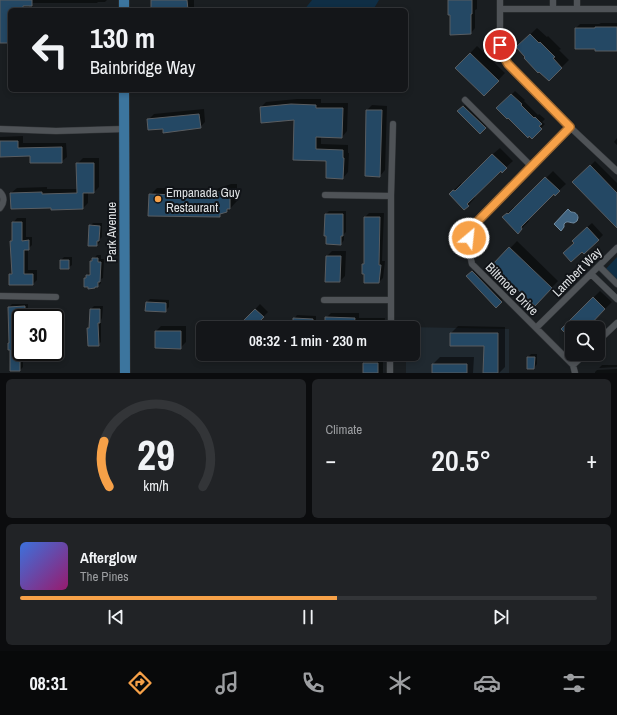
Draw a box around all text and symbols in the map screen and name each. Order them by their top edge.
text: 130 m [90,19,155,57]
icon: left [24,24,76,76]
pin [483,28,517,62]
icon: arrive [489,34,511,56]
text: Bainbridge Way [90,55,195,80]
place label: Empanada Guy Restaurant [166,184,241,216]
marker: Empanada Guy Restaurant [153,194,163,204]
street label: Park Avenue [103,202,120,262]
position arrow [448,217,490,259]
street label: Lambert Way [549,243,606,300]
street label: Biltmore Drive [482,259,542,319]
speed limit sign: 30 [12,309,64,361]
map controls [565,321,605,361]
button: search [565,321,605,361]
text: 08:32 · 1 min · 230 m [249,330,367,351]
text: Climate [326,421,362,438]
text: 29 [137,426,175,482]
text: 20.5° [431,440,491,480]
text: − [326,445,336,475]
text: + [586,445,597,475]
text: km/h [143,475,168,494]
text: Afterglow [80,547,137,568]
text: The Pines [80,568,129,585]
icon: previous [105,606,127,628]
icon: pause [297,606,319,628]
icon: next [490,606,512,628]
icon: directions [126,669,154,697]
icon: music [213,669,241,697]
icon: phone [299,669,327,697]
icon: climate [386,669,414,697]
icon: car [473,669,501,697]
icon: filters [560,669,588,697]
text: 08:31 [29,671,67,696]

